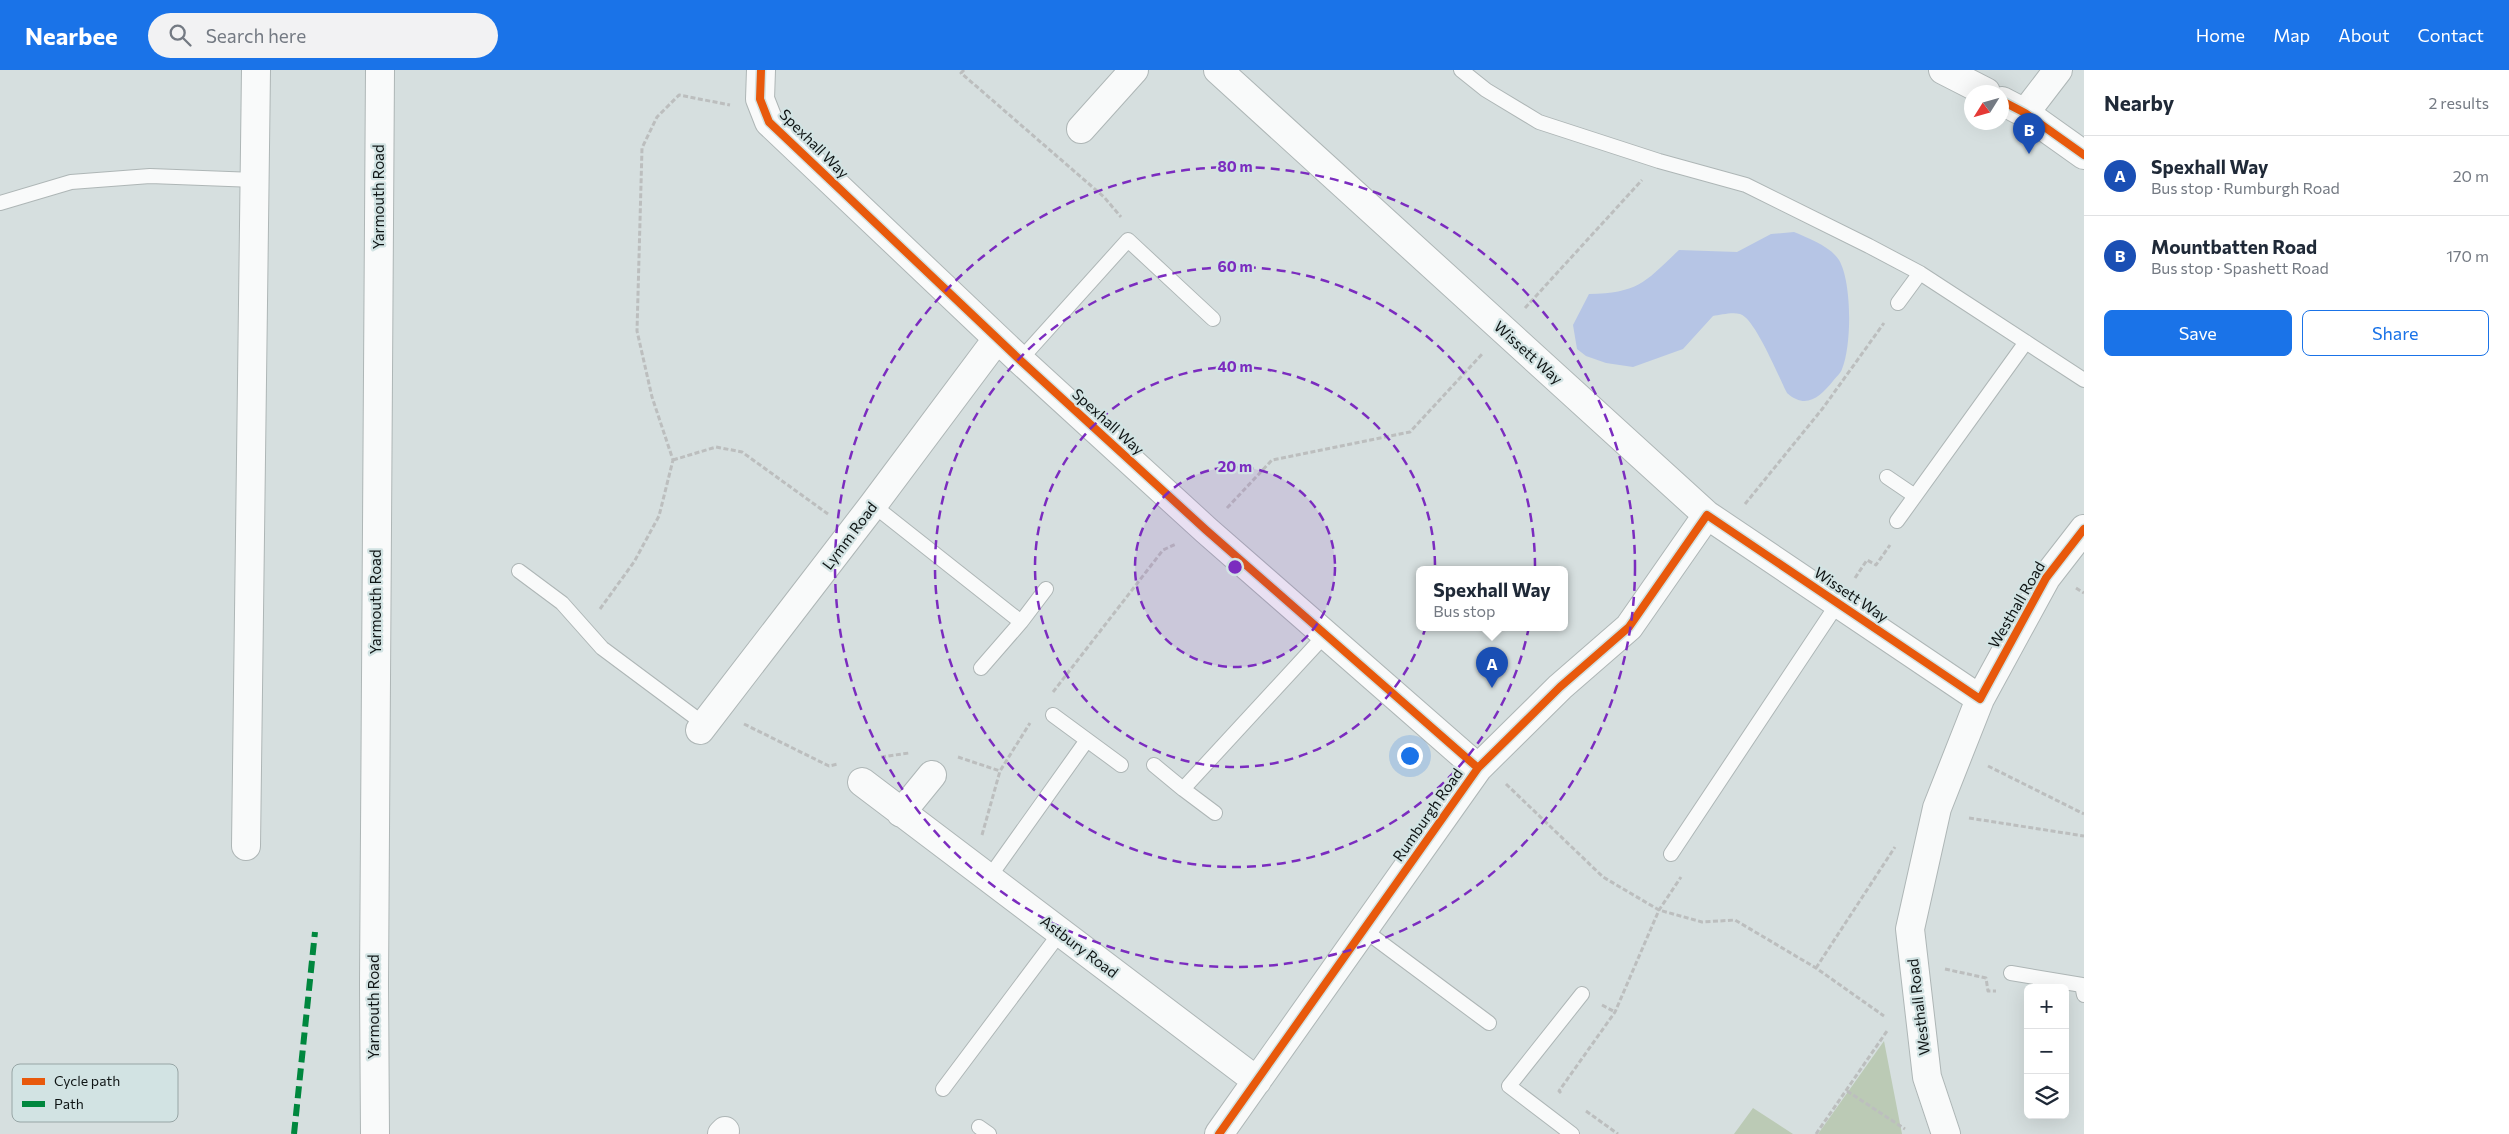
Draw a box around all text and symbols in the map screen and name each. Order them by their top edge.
search box [148,13,498,58]
text: Nearbee [25,21,118,50]
icon: search [166,21,194,49]
text: Search here [206,24,306,47]
text: Home [2196,24,2245,46]
text: Map [2273,24,2310,46]
text: About [2338,24,2390,46]
text: Contact [2418,24,2484,46]
north arrow [1964,85,2009,130]
text: Nearby [2104,90,2174,115]
text: 2 results [2428,93,2489,112]
street label: Spexhall Way [776,105,853,182]
pin: B [2013,113,2045,154]
street label: Yarmouth Road [369,144,387,250]
text: Spexhall Way [2151,155,2268,178]
text: 80 m [1217,157,1253,175]
text: A [2114,166,2126,185]
text: 20 m [2453,166,2489,185]
text: Bus stop · Rumburgh Road [2151,178,2340,197]
text: Mountbatten Road [2151,235,2317,258]
text: B [2115,246,2125,265]
text: 170 m [2446,246,2489,265]
text: 60 m [1217,257,1253,275]
text: Bus stop · Spashett Road [2151,258,2329,277]
button: Save [2104,310,2292,356]
button: Share [2302,310,2489,356]
street label: Wissett Way [1491,317,1567,388]
text: 40 m [1217,357,1253,375]
street label: Spexhall Way [1069,384,1148,458]
text: 20 m [1218,457,1252,475]
street label: Lymm Road [818,498,880,573]
street label: Yarmouth Road [366,549,384,655]
centre of rings [1226,558,1244,576]
street label: Westhall Road [1984,558,2048,651]
street label: Wissett Way [1811,563,1892,626]
popup [1416,566,1568,631]
text: Spexhall Way [1433,578,1551,601]
text: Bus stop [1433,601,1496,620]
pin: A [1476,647,1508,688]
your location [1397,743,1423,769]
street label: Rumburgh Road [1388,764,1466,864]
street label: Astbury Road [1037,911,1122,981]
street label: Yarmouth Road [364,954,382,1060]
street label: Westhall Road [1903,958,1933,1056]
map controls [2024,984,2069,1119]
button: + [2024,984,2069,1029]
button: − [2024,1029,2069,1074]
legend [12,1064,178,1122]
text: Cycle path [54,1072,120,1089]
button: layers [2024,1074,2069,1119]
text: Path [54,1095,84,1112]

